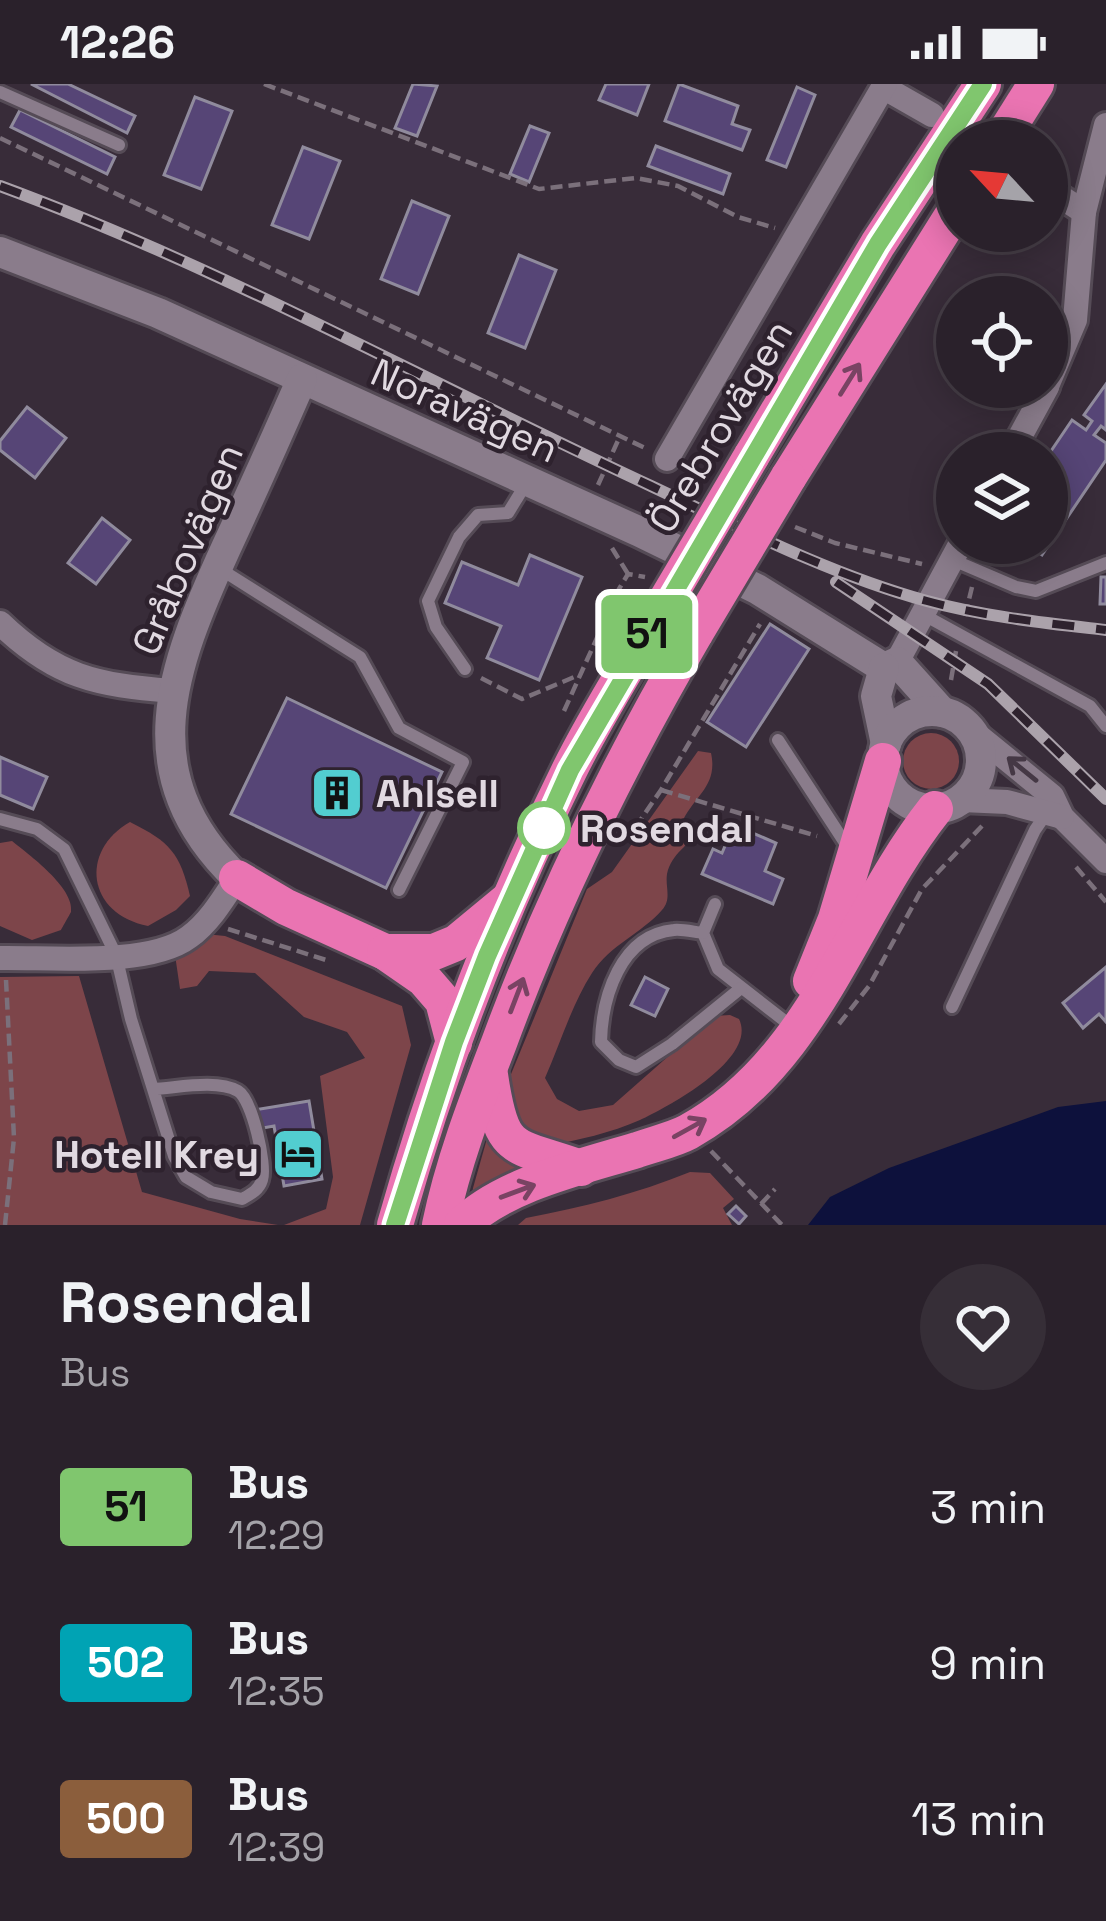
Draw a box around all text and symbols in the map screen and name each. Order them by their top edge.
text: 12:26 [60,14,175,71]
north arrow [936,120,1068,252]
map controls [936,120,1068,564]
button: locate [936,276,1068,408]
street label: Örebrovägen [638,311,803,542]
street label: Noravägen [364,347,566,473]
one-way arrow [838,363,862,397]
button: layers [936,432,1068,564]
street label: Gråbovägen [121,436,254,662]
line badge: 51 [593,595,701,673]
text: 51 [625,607,669,660]
one-way arrow [1007,756,1038,783]
building icon: Ahlsell [309,765,365,821]
place label: Ahlsell [376,769,499,818]
marker: Rosendal [519,803,569,853]
place label: Rosendal [580,804,753,853]
one-way arrow [508,977,529,1014]
one-way arrow [672,1116,707,1139]
hotel icon: Hotell Krey [270,1126,326,1182]
place label: Hotell Krey [54,1130,259,1179]
one-way arrow [499,1179,536,1200]
button: heart [920,1264,1046,1390]
text: Rosendal [60,1266,313,1339]
text: Bus [60,1348,130,1397]
text: Bus [228,1454,309,1511]
text: 3 min [930,1479,1046,1536]
text: 51 [104,1480,148,1533]
text: 12:29 [228,1511,325,1560]
text: Bus [228,1610,309,1667]
text: 9 min [930,1635,1046,1692]
text: 502 [87,1636,165,1689]
text: 12:35 [228,1667,325,1716]
text: Bus [228,1766,309,1823]
text: 13 min [911,1791,1046,1848]
text: 500 [86,1792,166,1845]
text: 12:39 [228,1823,325,1872]

